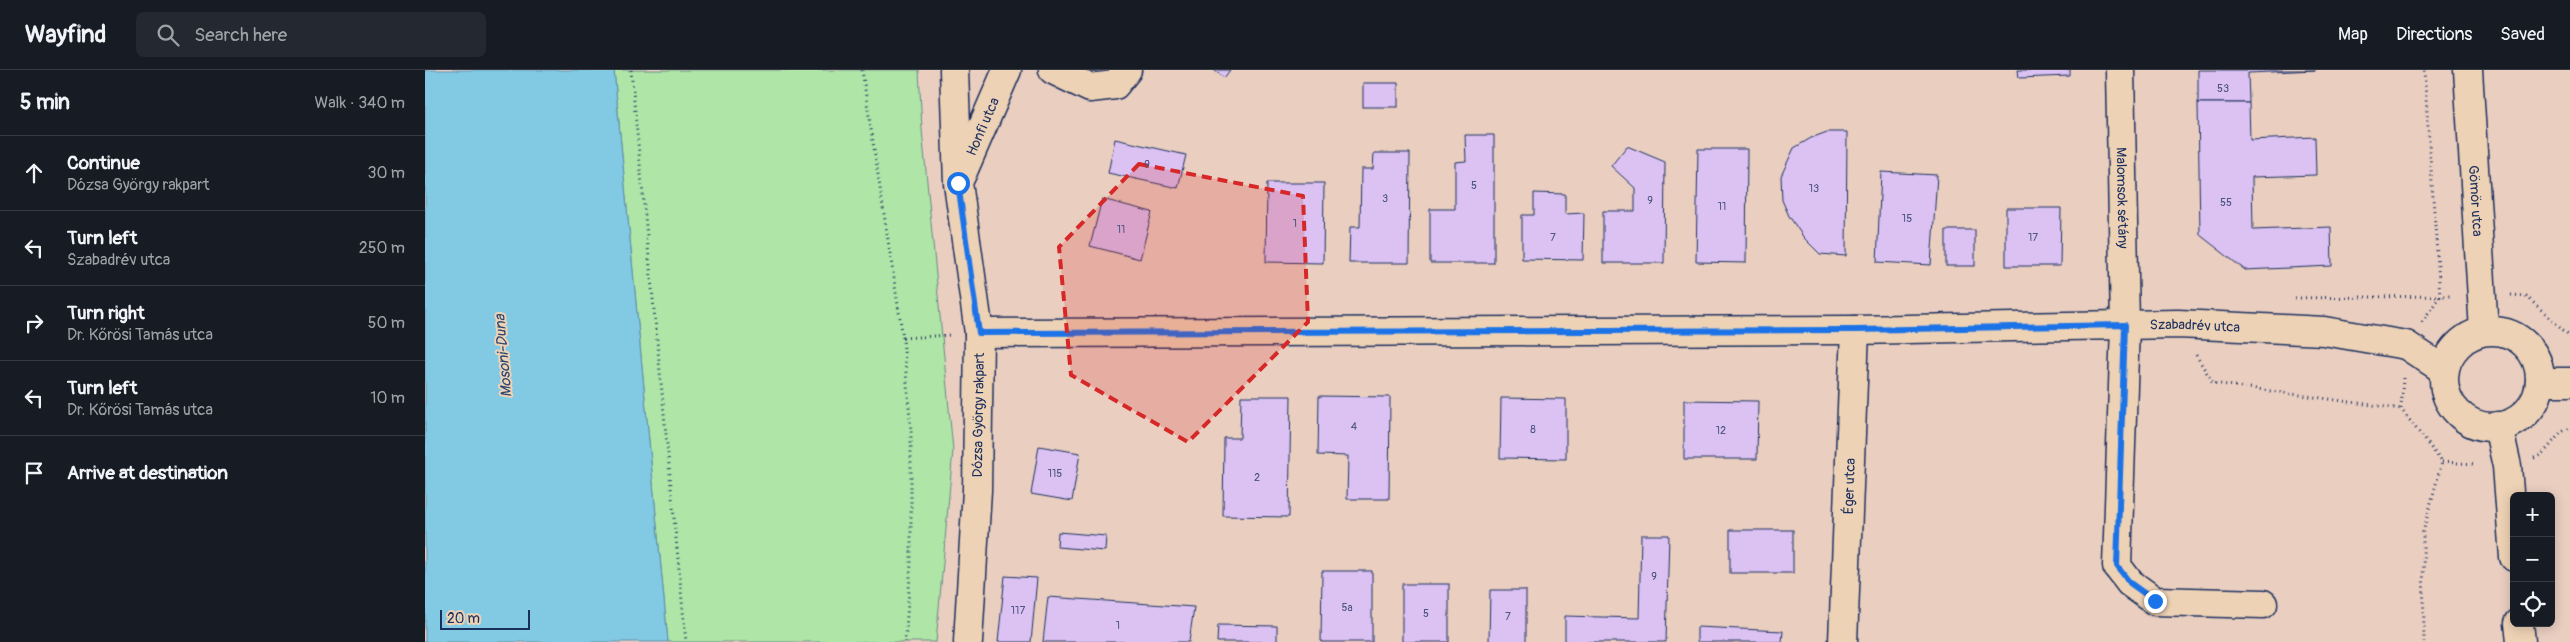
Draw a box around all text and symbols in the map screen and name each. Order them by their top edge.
search box [136,12,486,57]
text: Wayfind [25,20,106,49]
icon: search [154,21,182,49]
text: Search here [194,23,287,47]
text: Map [2338,23,2368,46]
text: Directions [2396,23,2472,46]
text: Saved [2500,23,2545,46]
house number: 53 [2217,82,2229,95]
text: 5 min [20,89,70,116]
text: Walk · 340 m [314,93,405,113]
street label: Honfi utca [963,95,1003,158]
street label: Malomsok sétány [2113,147,2132,249]
text: Continue [67,151,140,175]
house number: 9 [1144,158,1150,171]
icon: ahead [20,159,48,187]
text: 30 m [367,163,405,183]
street label: Gömör utca [2465,165,2486,237]
route start [947,172,970,195]
text: Dózsa György rakpart [67,175,209,195]
house number: 5 [1471,179,1477,192]
house number: 13 [1809,182,1819,195]
house number: 3 [1382,192,1388,205]
house number: 9 [1647,194,1653,207]
house number: 55 [2220,196,2232,209]
house number: 11 [1718,200,1726,213]
house number: 15 [1902,212,1912,225]
house number: 1 [1293,217,1297,230]
house number: 11 [1117,223,1125,236]
text: Turn left [67,226,137,250]
house number: 7 [1550,231,1556,244]
house number: 17 [2028,231,2038,244]
icon: left [20,234,48,262]
text: 250 m [359,238,405,258]
text: Szabadrév utca [67,250,170,270]
text: Turn right [67,301,145,325]
icon: right [20,309,48,337]
text: 50 m [368,313,405,333]
water label: Mosoni-Duna [490,313,517,398]
street label: Szabadrév utca [2150,316,2240,336]
text: Dr. Kőrösi Tamás utca [67,325,213,345]
street label: Dózsa György rakpart [969,352,988,477]
text: Turn left [67,376,137,400]
icon: left [20,384,48,412]
text: 10 m [370,388,405,408]
text: Dr. Kőrösi Tamás utca [67,400,213,420]
house number: 4 [1351,420,1358,433]
house number: 8 [1530,423,1536,436]
house number: 12 [1716,424,1726,437]
street label: Éger utca [1839,458,1859,515]
icon: arrive [20,459,48,487]
text: Arrive at destination [67,461,228,485]
house number: 115 [1048,467,1062,480]
house number: 2 [1254,471,1260,484]
map controls [2510,492,2555,627]
button: + [2510,492,2555,537]
button: − [2510,537,2555,582]
house number: 9 [1651,570,1657,583]
button: locate [2510,582,2555,627]
route end [2144,590,2167,613]
house number: 5a [1341,601,1353,614]
house number: 117 [1011,604,1025,617]
scale bar [440,607,530,630]
house number: 5 [1423,607,1429,620]
text: 20 m [447,610,480,627]
house number: 7 [1505,610,1511,623]
house number: 1 [1116,619,1120,632]

